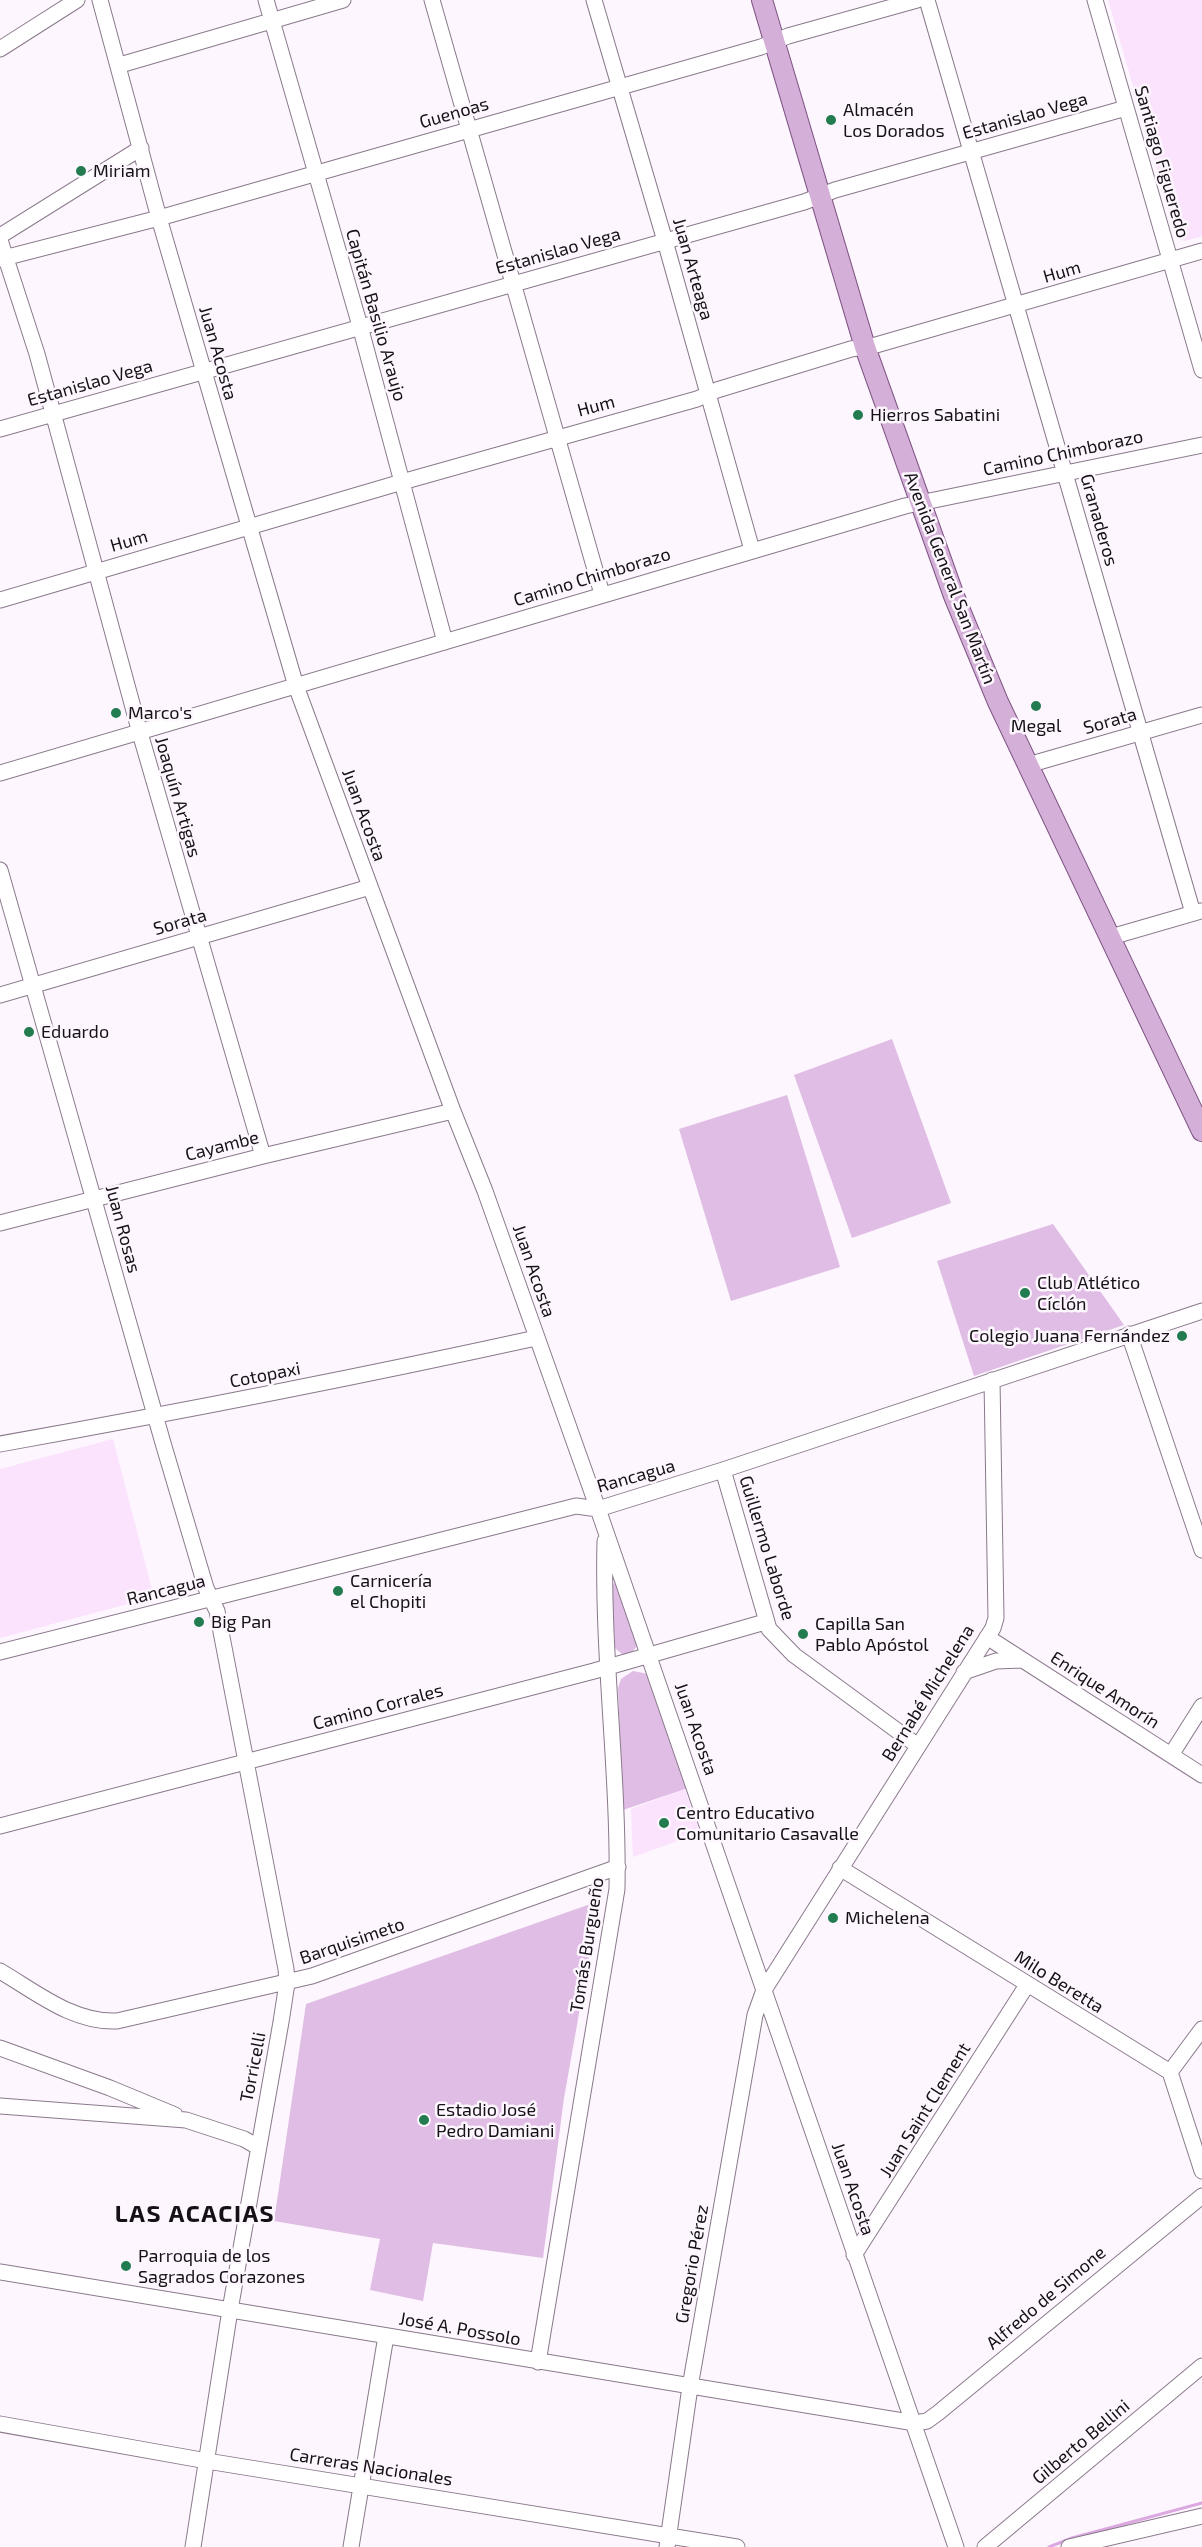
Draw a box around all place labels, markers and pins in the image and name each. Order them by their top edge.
place label: Almacén Los Dorados [843,99,945,142]
marker: Almacén Los Dorados [824,113,838,127]
place label: Miriam [93,160,151,182]
marker: Miriam [74,164,88,178]
place label: Hierros Sabatini [870,404,1000,426]
marker: Hierros Sabatini [851,408,865,422]
marker: Megal [1029,699,1043,713]
place label: Marco's [128,702,192,724]
marker: Marco's [109,706,123,720]
place label: Megal [1011,715,1061,737]
place label: Eduardo [41,1021,109,1043]
marker: Eduardo [22,1025,36,1039]
place label: Club Atlético Cíclón [1037,1272,1140,1314]
marker: Club Atlético Cíclón [1018,1286,1032,1300]
place label: Colegio Juana Fernández [969,1325,1170,1347]
marker: Colegio Juana Fernández [1175,1329,1189,1343]
place label: Carnicería el Chopiti [350,1570,432,1612]
marker: Carnicería el Chopiti [331,1584,345,1598]
place label: Big Pan [211,1611,272,1633]
place label: Capilla San Pablo Apóstol [815,1613,929,1656]
marker: Big Pan [192,1615,206,1629]
marker: Capilla San Pablo Apóstol [796,1627,810,1641]
place label: Centro Educativo Comunitario Casavalle [676,1802,859,1844]
marker: Centro Educativo Comunitario Casavalle [657,1816,671,1830]
place label: Michelena [845,1907,930,1929]
marker: Michelena [826,1911,840,1925]
place label: Estadio José Pedro Damiani [436,2099,555,2142]
marker: Estadio José Pedro Damiani [417,2113,431,2127]
place label: Parroquia de los Sagrados Corazones [138,2245,305,2288]
marker: Parroquia de los Sagrados Corazones [119,2259,133,2273]

